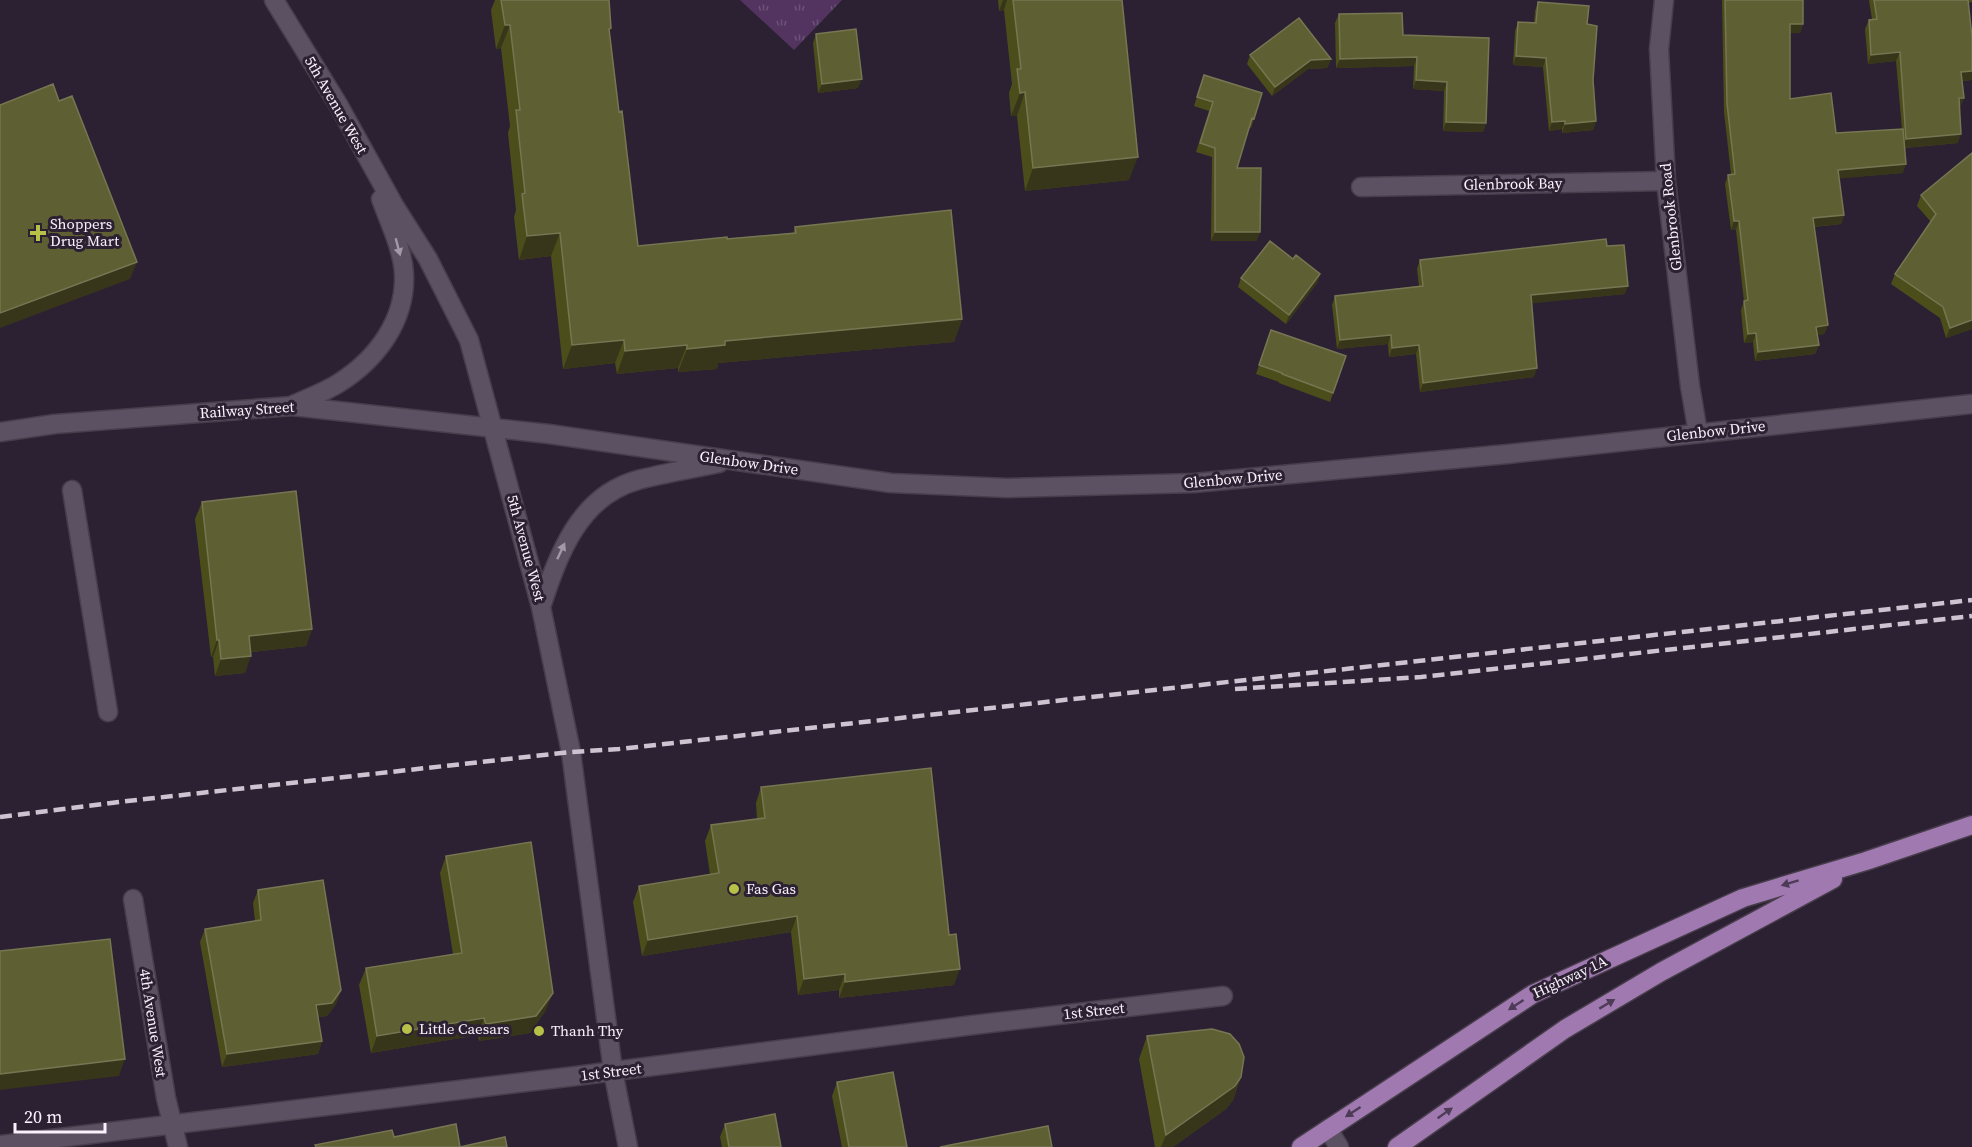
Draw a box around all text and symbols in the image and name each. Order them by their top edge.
street label: 5th Avenue West [300,52,373,158]
street label: Glenbrook Road [1654,162,1687,272]
street label: Glenbrook Bay [1463,172,1563,195]
place label: Shoppers Drug Mart [50,213,119,251]
marker: Shoppers Drug Mart [31,226,45,240]
one-way arrow [393,238,403,256]
street label: Railway Street [199,396,295,423]
street label: Glenbow Drive [1665,415,1767,446]
street label: Glenbow Drive [698,445,800,480]
street label: Glenbow Drive [1183,464,1284,493]
street label: 5th Avenue West [502,492,551,604]
one-way arrow [556,543,565,560]
place label: Fas Gas [746,878,796,899]
one-way arrow [1781,879,1799,889]
marker: Fas Gas [727,882,741,896]
street label: Highway 1A [1529,950,1610,1003]
street label: 4th Avenue West [135,967,172,1079]
street label: 1st Street [1062,997,1126,1024]
one-way arrow [1508,999,1524,1010]
one-way arrow [1599,999,1615,1010]
place label: Little Caesars [419,1018,509,1039]
place label: Thanh Thy [551,1020,624,1041]
marker: Little Caesars [400,1022,414,1036]
marker: Thanh Thy [532,1024,546,1038]
street label: 1st Street [579,1057,643,1086]
scale bar [15,1096,105,1134]
text: 20 m [24,1104,62,1129]
one-way arrow [1346,1106,1362,1118]
one-way arrow [1437,1108,1453,1119]

